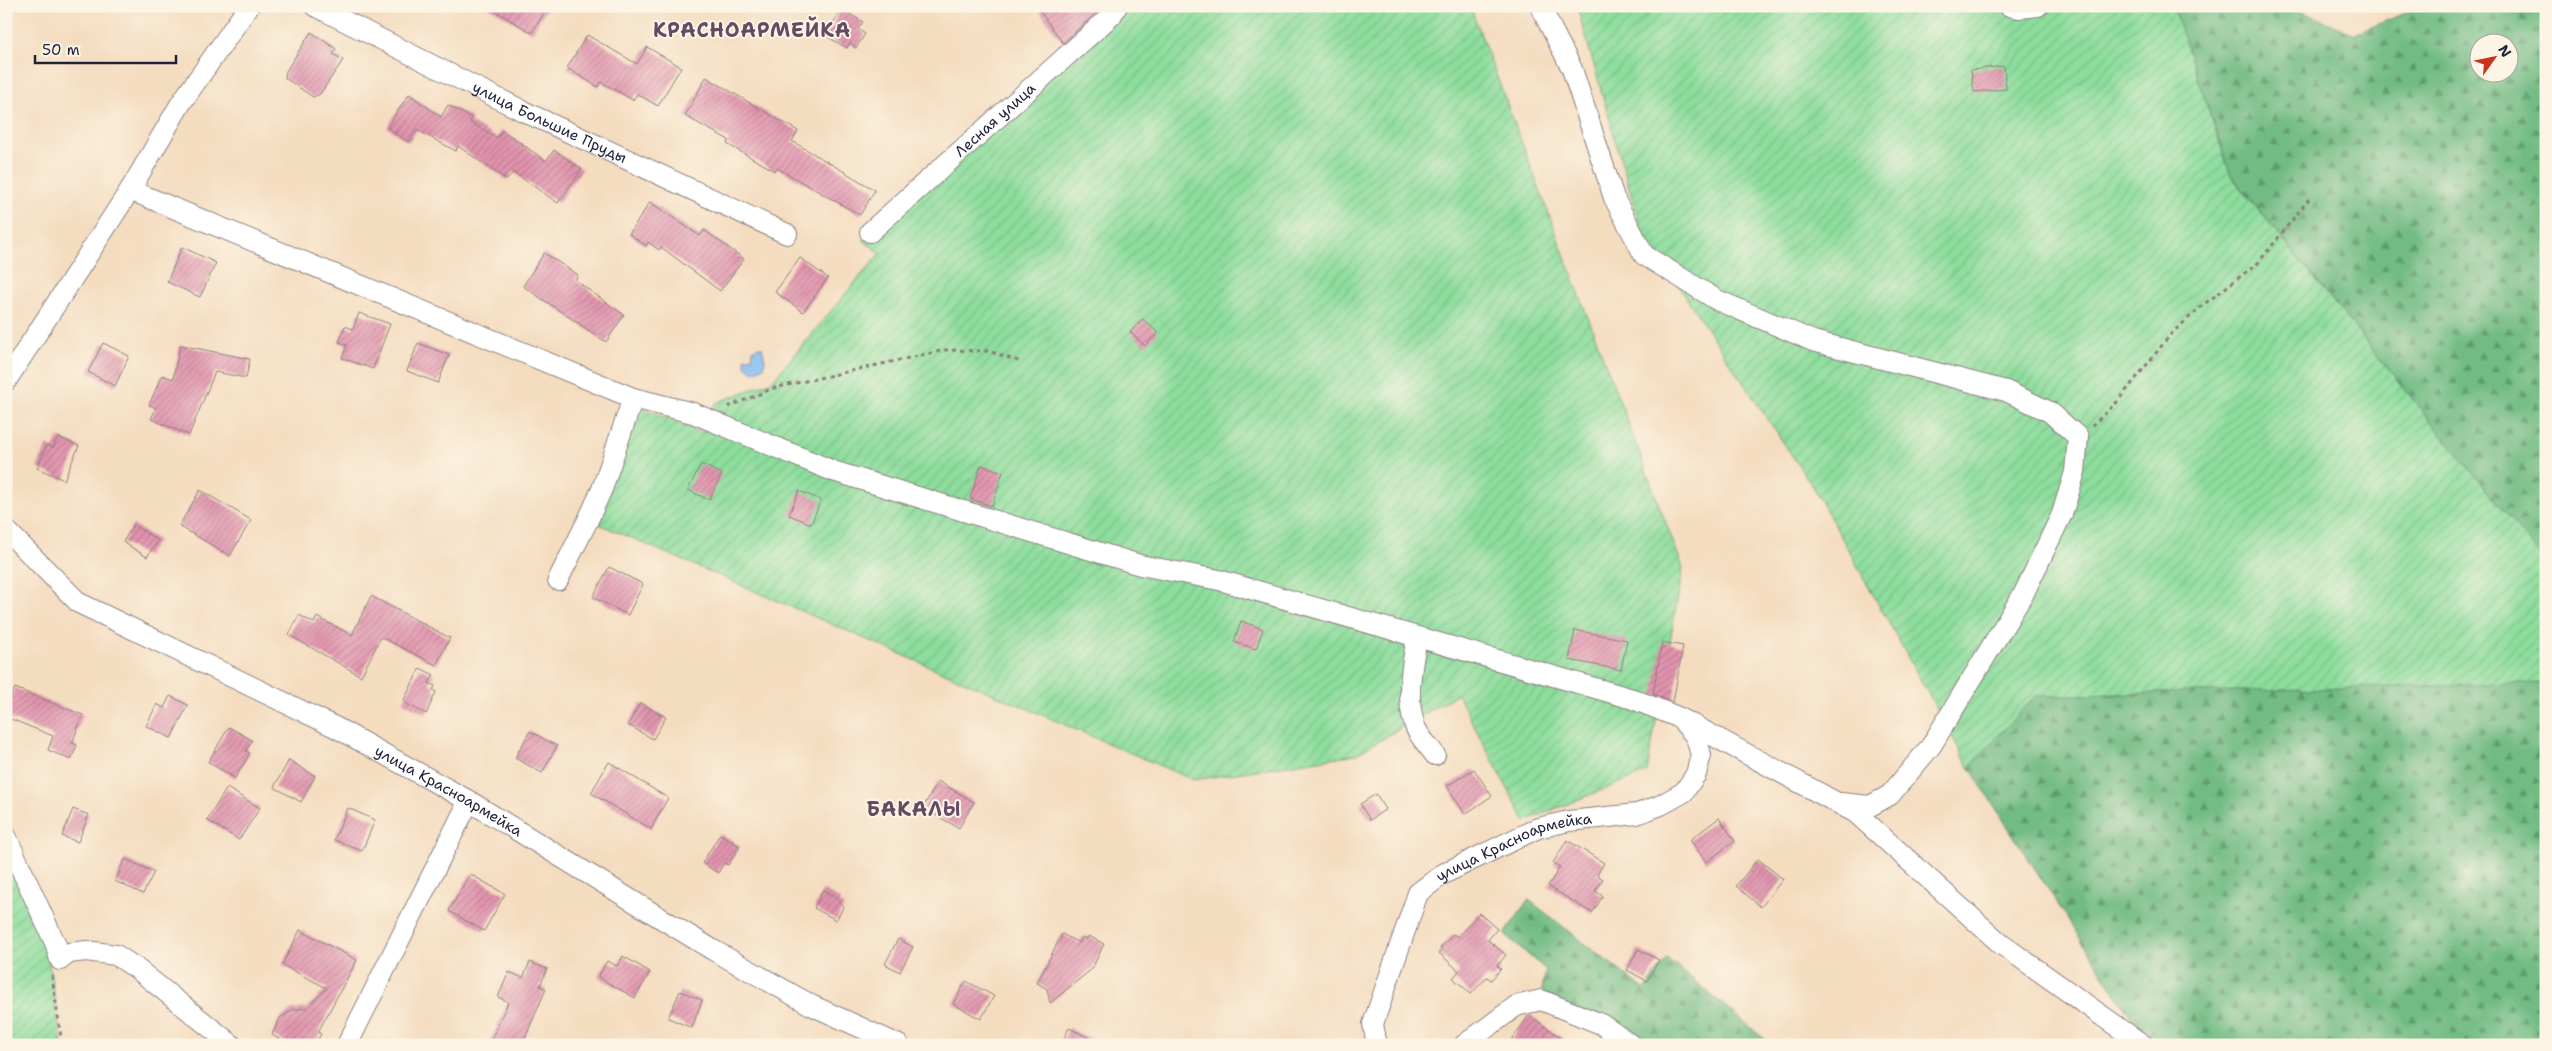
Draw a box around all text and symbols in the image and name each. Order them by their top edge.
district label: КРАСНОАРМЕЙКА [653,16,851,43]
scale bar [35,32,176,64]
north arrow [2470,32,2520,82]
text: 50 m [42,40,80,60]
text: N [2494,41,2515,60]
street label: улица Большие Пруды [469,77,630,168]
street label: Лесная улица [950,78,1040,161]
street label: улица Красноармейка [371,741,527,842]
district label: БАКАЛЫ [867,796,962,822]
street label: улица Красноармейка [1431,809,1594,886]

